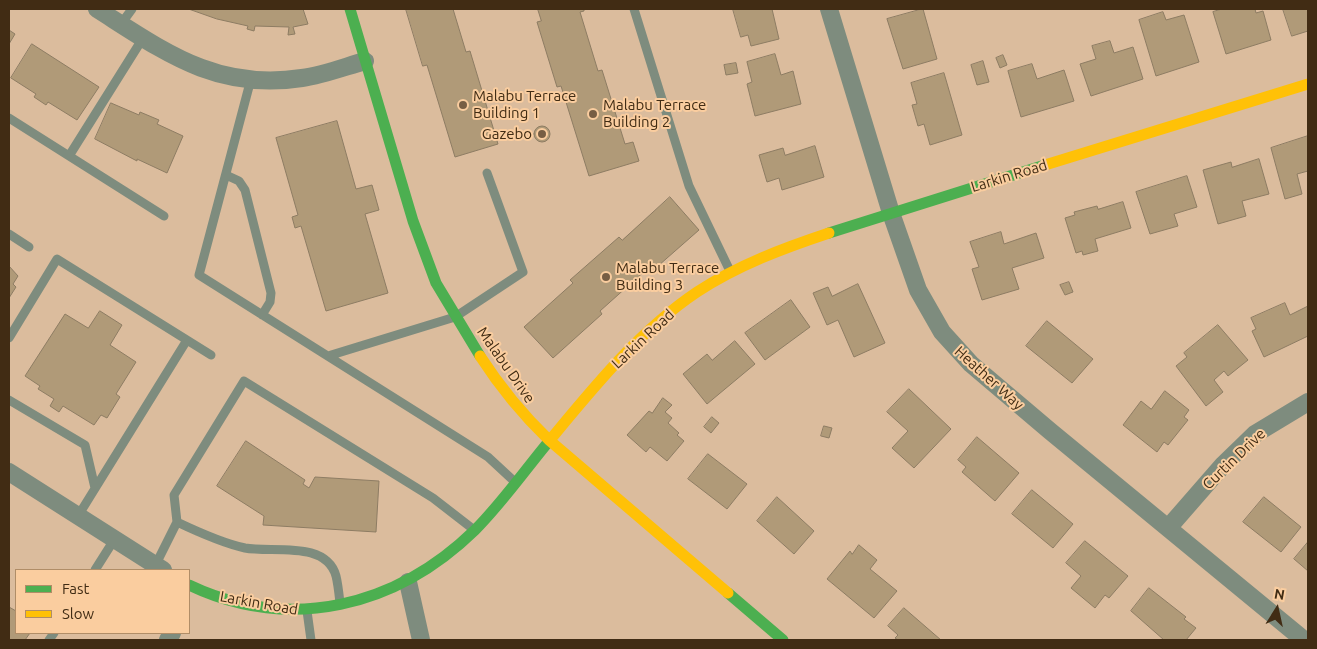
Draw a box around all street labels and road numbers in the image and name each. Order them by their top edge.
street label: Larkin Road [969,156,1049,196]
street label: Larkin Road [608,306,678,372]
street label: Malabu Drive [473,324,539,406]
street label: Heather Way [951,342,1027,414]
street label: Curtin Drive [1199,425,1269,493]
street label: Larkin Road [219,587,299,619]

